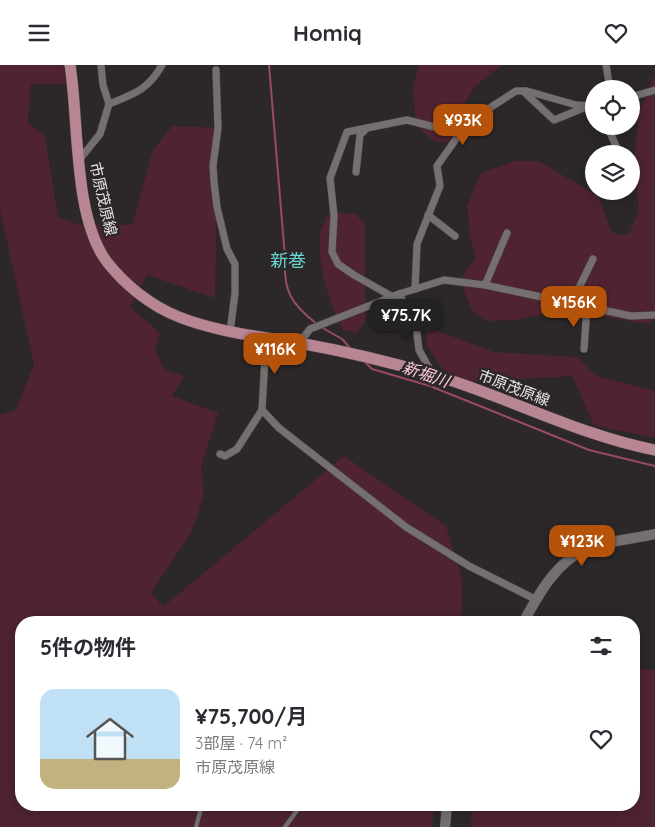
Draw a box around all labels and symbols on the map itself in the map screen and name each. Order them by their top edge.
pin: ¥93K [433,103,493,146]
street label: 市原茂原線 [86,160,121,238]
district label: 新巻 [270,249,306,272]
pin: ¥156K [539,285,609,328]
pin: ¥75.7K [365,299,447,341]
pin: ¥116K [240,333,310,375]
water label: 新堀川 [400,357,454,392]
street label: 市原茂原線 [476,365,553,410]
pin: ¥123K [547,525,617,567]

